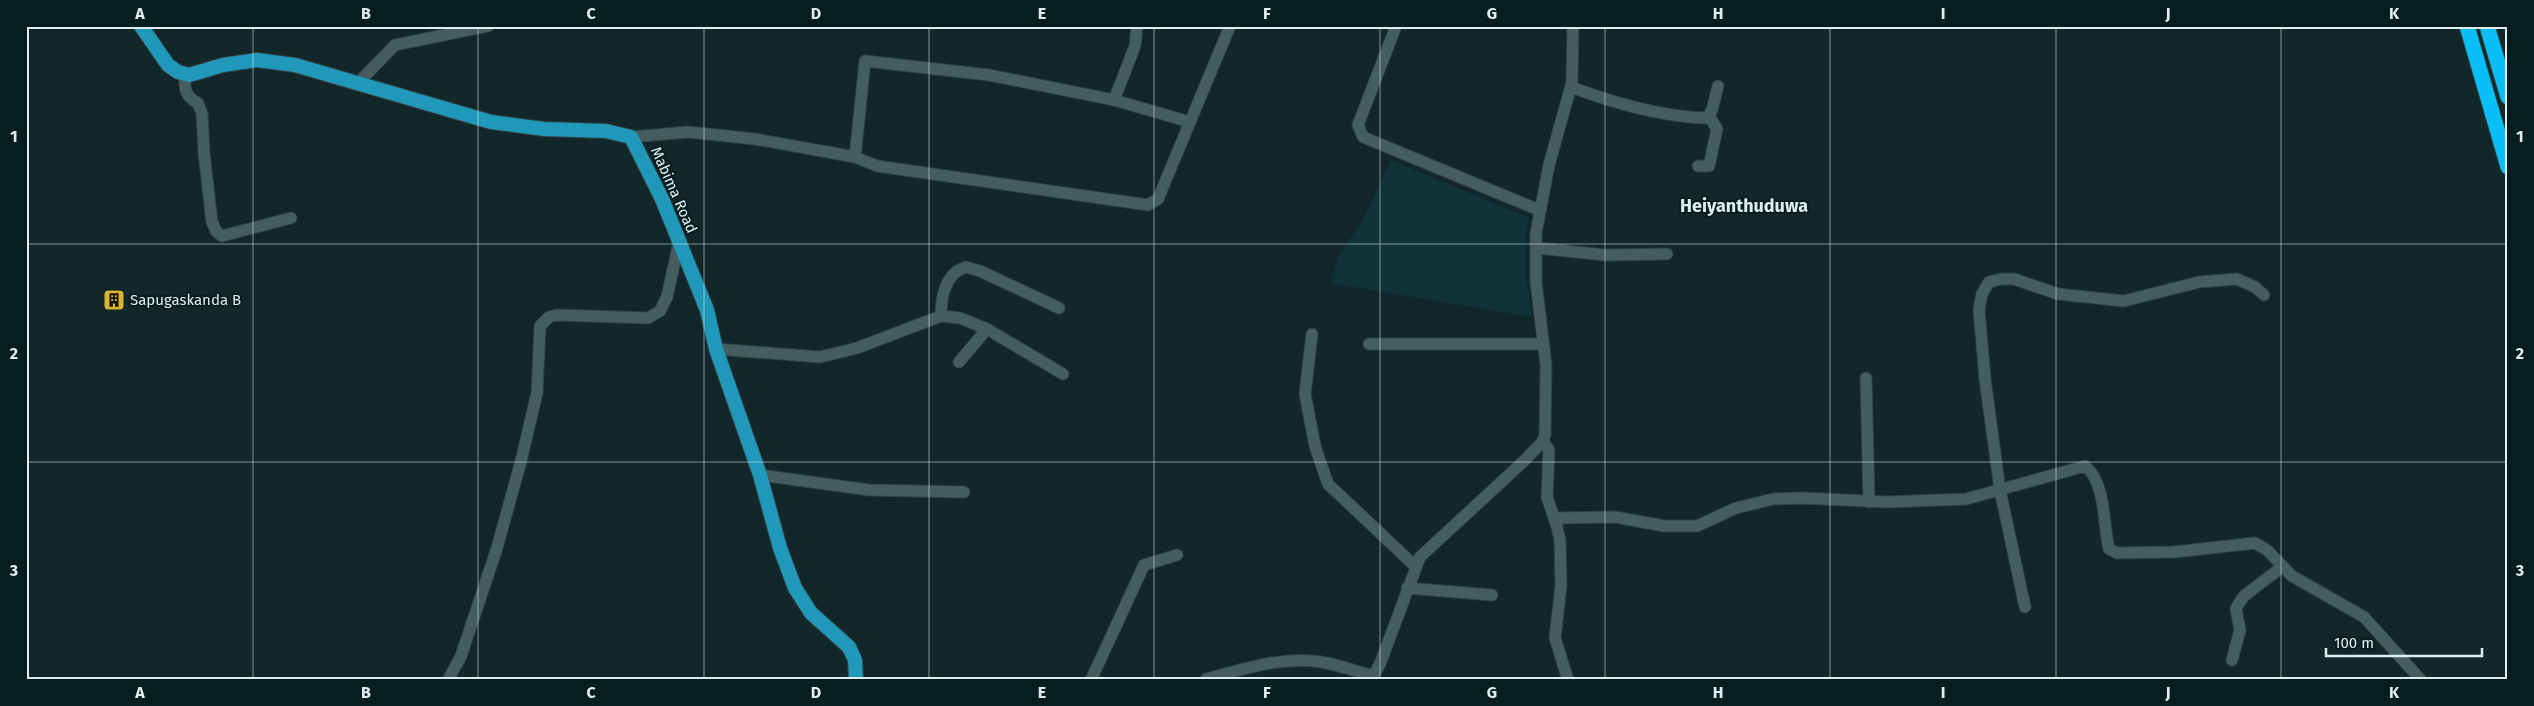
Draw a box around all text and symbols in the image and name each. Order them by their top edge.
text: A [134,4,145,23]
text: B [361,4,371,23]
text: C [586,4,596,23]
text: D [811,4,821,23]
text: E [1038,4,1046,23]
text: F [1263,4,1271,23]
text: G [1487,4,1497,23]
text: H [1713,4,1723,23]
text: I [1941,4,1945,23]
text: J [2164,4,2171,23]
text: K [2389,4,2400,23]
text: 1 [10,127,18,146]
text: 1 [2516,127,2524,146]
street label: Mabima Road [647,144,701,236]
district label: Heiyanthuduwa [1680,195,1808,217]
building icon: Sapugaskanda B [102,288,126,312]
place label: Sapugaskanda B [130,291,241,309]
text: 2 [10,344,18,363]
text: 2 [2516,344,2524,363]
text: 3 [9,561,18,580]
text: 3 [2515,561,2524,580]
scale bar [2326,626,2483,658]
text: 100 m [2334,634,2374,652]
text: A [134,683,145,702]
text: B [361,683,371,702]
text: C [586,683,596,702]
text: D [811,683,821,702]
text: E [1038,683,1046,702]
text: F [1263,683,1271,702]
text: G [1487,683,1497,702]
text: H [1713,683,1723,702]
text: I [1941,683,1945,702]
text: J [2164,683,2171,702]
text: K [2389,683,2400,702]

